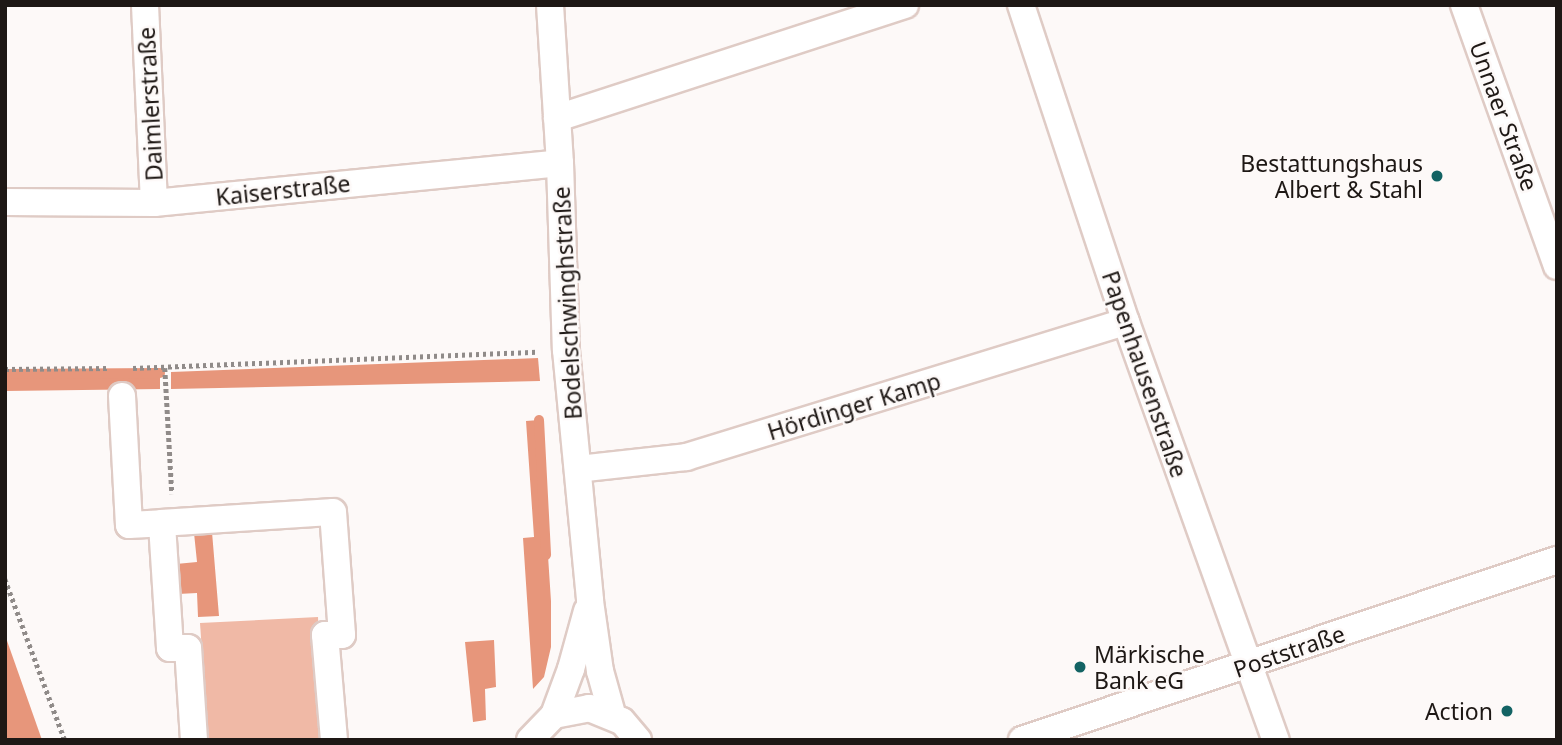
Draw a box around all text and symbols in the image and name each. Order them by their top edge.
street label: Daimlerstraße [132,26,168,182]
street label: Unnaer Straße [1464,38,1544,194]
place label: Bestattungshaus Albert & Stahl [1240,149,1423,203]
marker: Bestattungshaus Albert & Stahl [1429,168,1445,184]
street label: Kaiserstraße [214,169,352,211]
street label: Bodelschwinghstraße [547,186,587,420]
street label: Papenhausenstraße [1097,267,1193,481]
street label: Hördinger Kamp [764,367,944,445]
street label: Poststraße [1230,619,1348,683]
place label: Märkische Bank eG [1094,640,1205,694]
marker: Märkische Bank eG [1072,659,1088,675]
place label: Action [1425,697,1493,725]
marker: Action [1499,703,1515,719]

